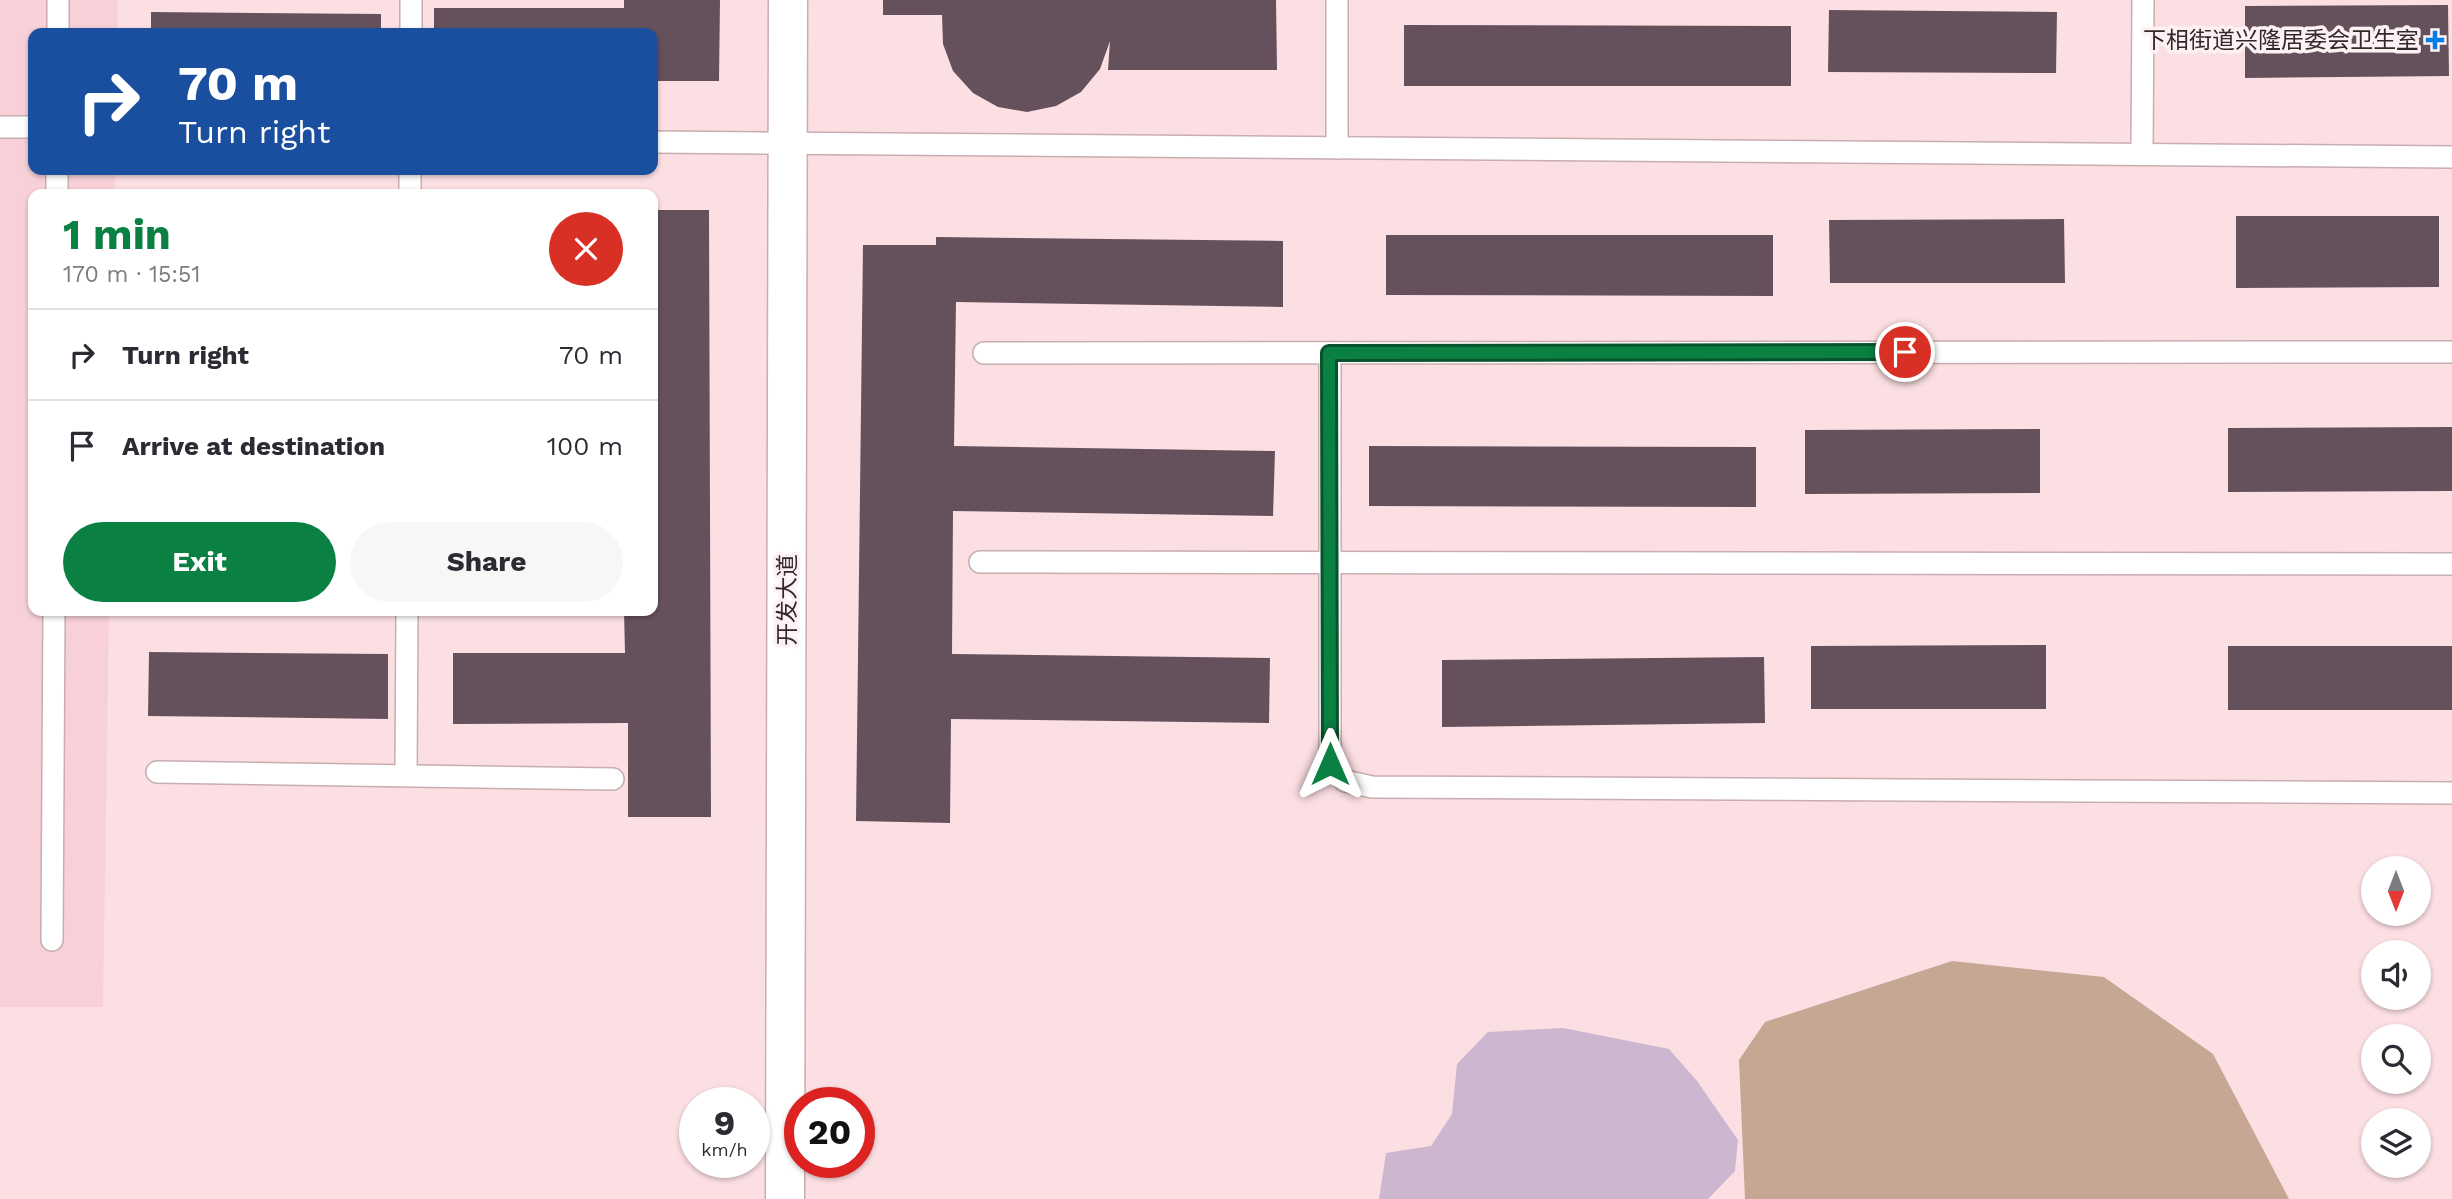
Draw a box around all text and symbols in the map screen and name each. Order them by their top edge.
place label: 下相街道兴隆居委会卫生室 [2143,27,2419,54]
marker: 下相街道兴隆居委会卫生室 [2425,30,2445,50]
text: 70 m [178,54,298,112]
icon: right [63,56,154,147]
text: Turn right [178,113,330,151]
text: 1 min [63,210,171,259]
button: close [549,212,623,286]
text: 170 m · 15:51 [63,261,200,288]
pin [1875,322,1935,382]
icon: arrive [1886,333,1924,371]
icon: right [63,336,101,374]
text: Turn right [122,340,249,370]
text: 70 m [559,340,623,370]
icon: arrive [63,427,101,465]
text: Arrive at destination [122,431,385,461]
text: 100 m [547,431,623,461]
button: Exit [63,522,336,602]
button: Share [350,522,623,602]
street label: 开发大道 [774,554,801,646]
position arrow [1293,727,1367,801]
north arrow [2361,856,2431,926]
map controls [2361,856,2431,1178]
button: sound [2361,940,2431,1010]
button: search [2361,1024,2431,1094]
speed limit sign: 20 [784,1087,875,1178]
text: 9 [714,1102,735,1144]
button: layers [2361,1108,2431,1178]
text: km/h [701,1139,748,1160]

